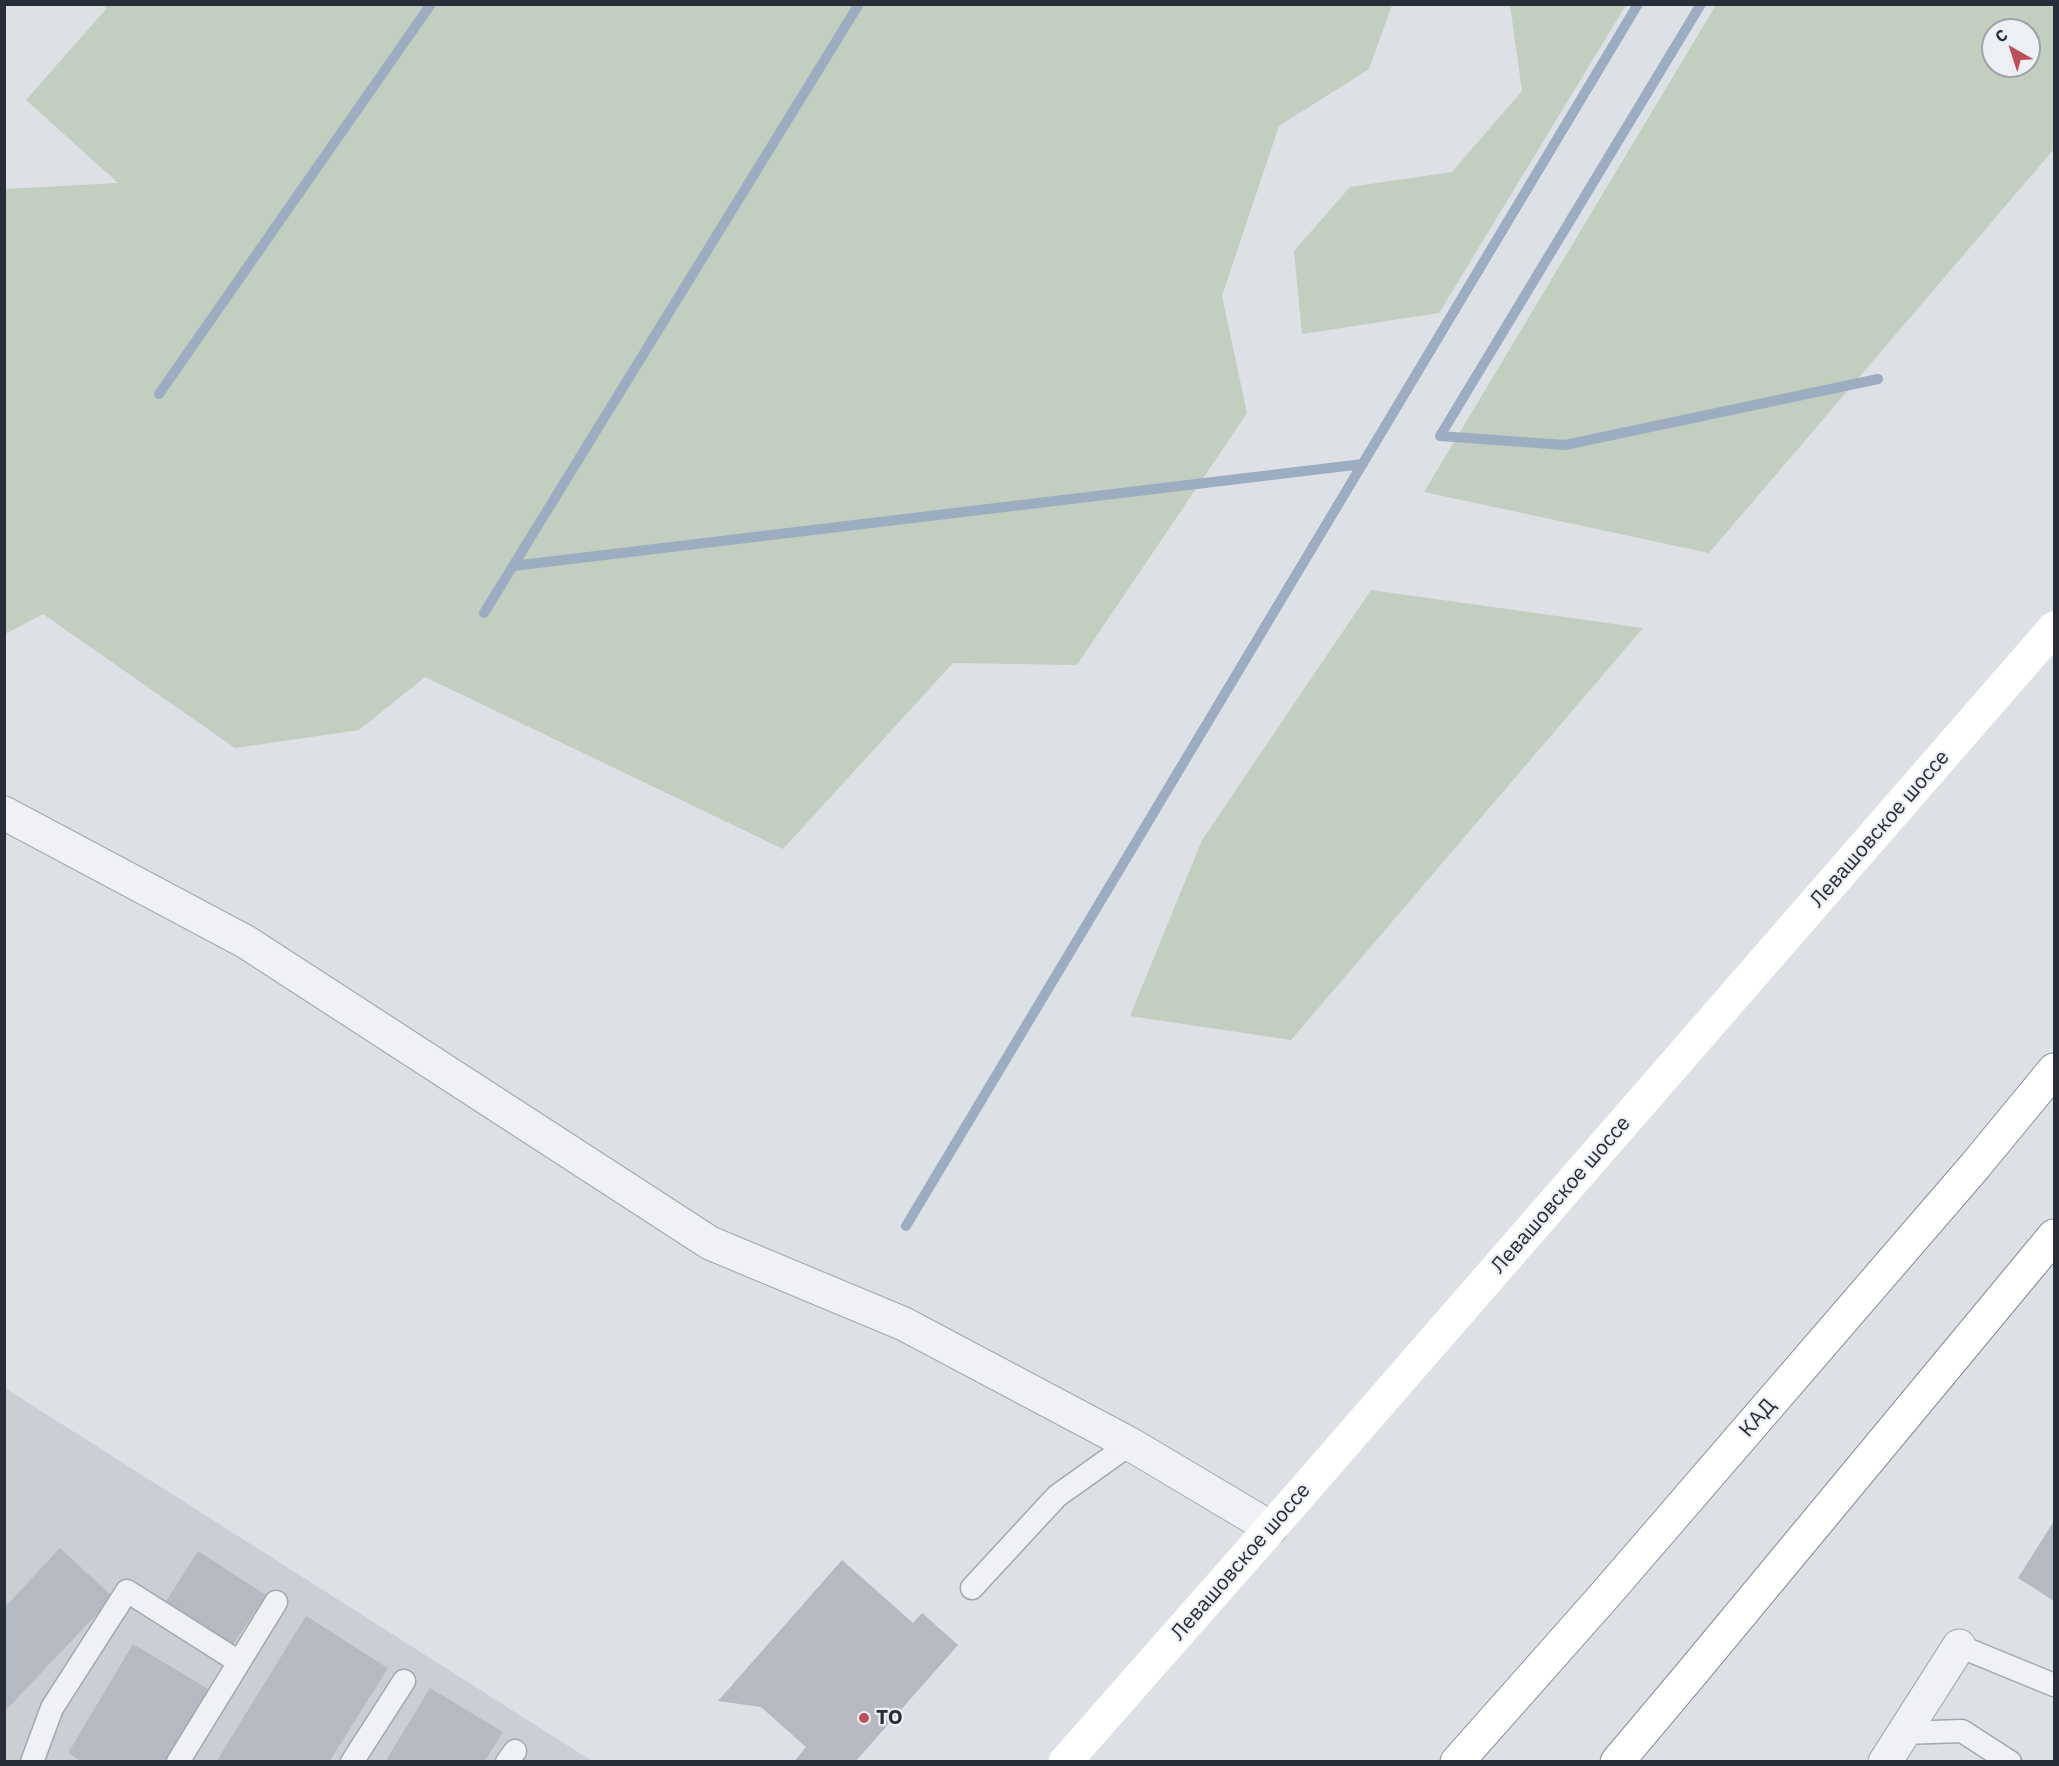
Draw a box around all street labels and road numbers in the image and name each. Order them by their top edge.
street label: Левашовское шоссе [1805,745,1955,913]
street label: Левашовское шоссе [1486,1111,1636,1279]
street label: КАД [1734,1394,1782,1442]
street label: Левашовское шоссе [1166,1478,1316,1646]

